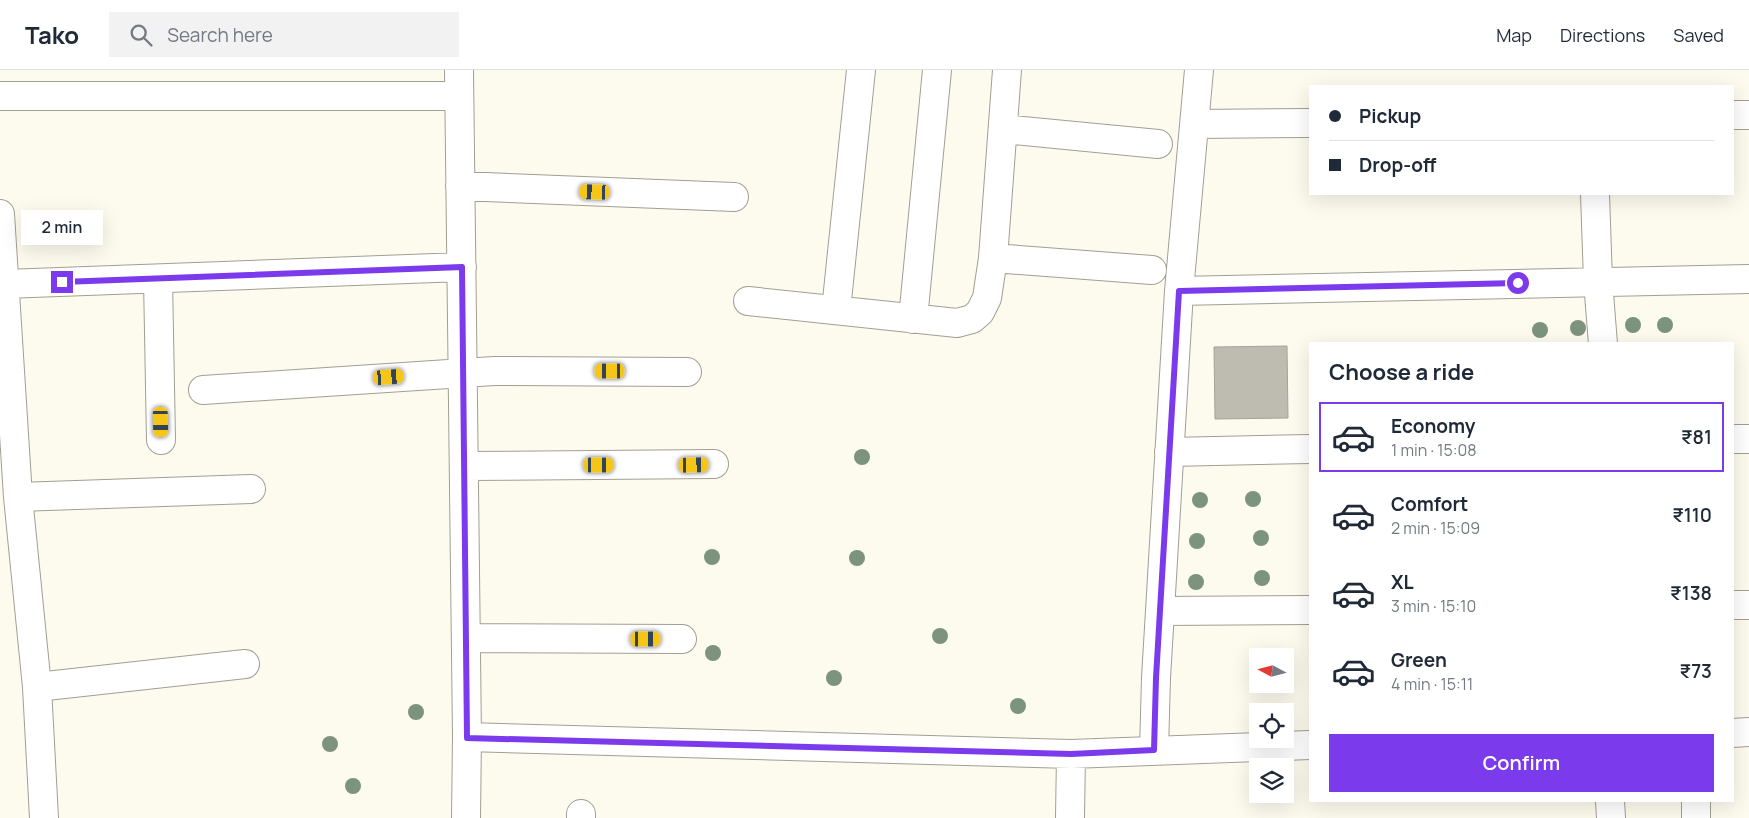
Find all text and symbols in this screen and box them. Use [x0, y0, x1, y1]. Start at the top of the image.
search box [109, 12, 459, 57]
text: Tako [25, 18, 79, 51]
icon: search [127, 21, 155, 49]
text: Search here [167, 22, 273, 48]
text: Map [1496, 23, 1532, 47]
text: Directions [1560, 23, 1645, 47]
text: Saved [1673, 23, 1724, 47]
text: Pickup [1359, 103, 1421, 129]
text: Drop-off [1359, 152, 1436, 178]
car [579, 184, 610, 200]
callout: 2 min [21, 210, 103, 244]
text: 2 min [42, 216, 82, 238]
route end [51, 271, 73, 293]
route start [1507, 272, 1529, 294]
text: Choose a ride [1329, 357, 1474, 387]
car [595, 364, 625, 379]
car [373, 368, 404, 386]
car [153, 407, 168, 437]
text: Economy [1391, 413, 1475, 439]
icon: car [1331, 415, 1376, 460]
text: ₹81 [1681, 424, 1712, 450]
text: 1 min · 15:08 [1391, 439, 1477, 461]
car [678, 457, 709, 473]
car [584, 458, 614, 473]
text: Comfort [1391, 491, 1468, 517]
icon: car [1331, 493, 1376, 538]
text: ₹110 [1672, 502, 1712, 528]
text: 2 min · 15:09 [1391, 517, 1480, 539]
text: XL [1391, 569, 1414, 595]
icon: car [1331, 571, 1376, 616]
text: ₹138 [1670, 580, 1712, 606]
text: 3 min · 15:10 [1391, 595, 1476, 617]
car [631, 632, 661, 647]
text: Green [1391, 647, 1447, 673]
north arrow [1249, 648, 1294, 692]
map controls [1249, 648, 1294, 803]
icon: car [1331, 649, 1376, 694]
text: ₹73 [1680, 658, 1712, 684]
text: 4 min · 15:11 [1391, 673, 1473, 695]
button: locate [1249, 703, 1294, 748]
button: Confirm [1329, 734, 1714, 792]
button: layers [1249, 758, 1294, 803]

